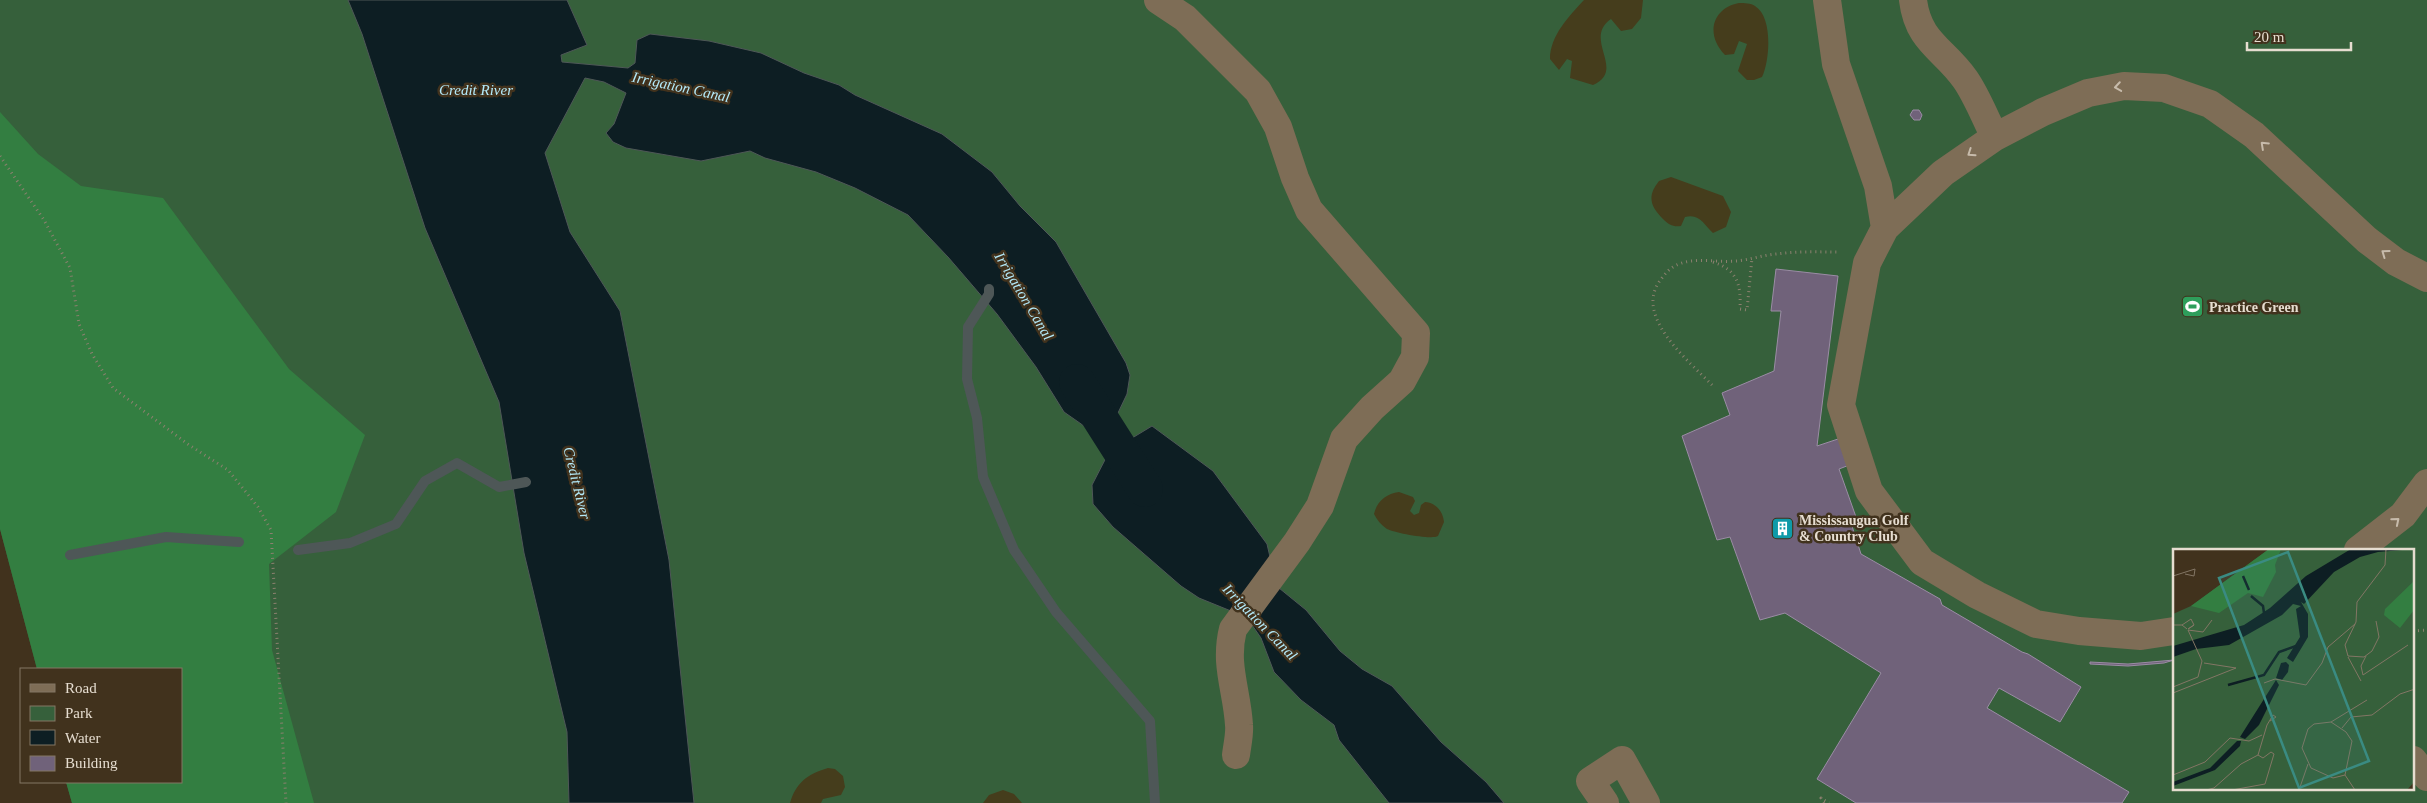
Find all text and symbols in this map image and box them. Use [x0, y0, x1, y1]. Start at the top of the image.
scale bar [2247, 20, 2351, 52]
text: 20 m [2254, 29, 2285, 45]
water label: Irrigation Canal [630, 69, 731, 105]
water label: Credit River [439, 82, 513, 98]
one-way arrow [2114, 82, 2123, 92]
one-way arrow [2261, 142, 2270, 151]
one-way arrow [1968, 147, 1977, 156]
water label: Irrigation Canal [991, 248, 1057, 343]
one-way arrow [2382, 251, 2391, 259]
sports icon: Practice Green [2181, 295, 2205, 319]
place label: Practice Green [2209, 300, 2299, 315]
water label: Credit River [560, 445, 594, 521]
place label: Mississaugua Golf & Country Club [1799, 513, 1909, 544]
building icon: Mississaugua Golf & Country Club [1771, 516, 1795, 540]
one-way arrow [2390, 518, 2399, 526]
inset map [2173, 549, 2414, 790]
water label: Irrigation Canal [1219, 580, 1300, 663]
legend [20, 668, 182, 783]
text: Road [65, 680, 97, 696]
text: Park [65, 705, 93, 721]
text: Water [65, 730, 100, 746]
text: Building [65, 755, 118, 771]

